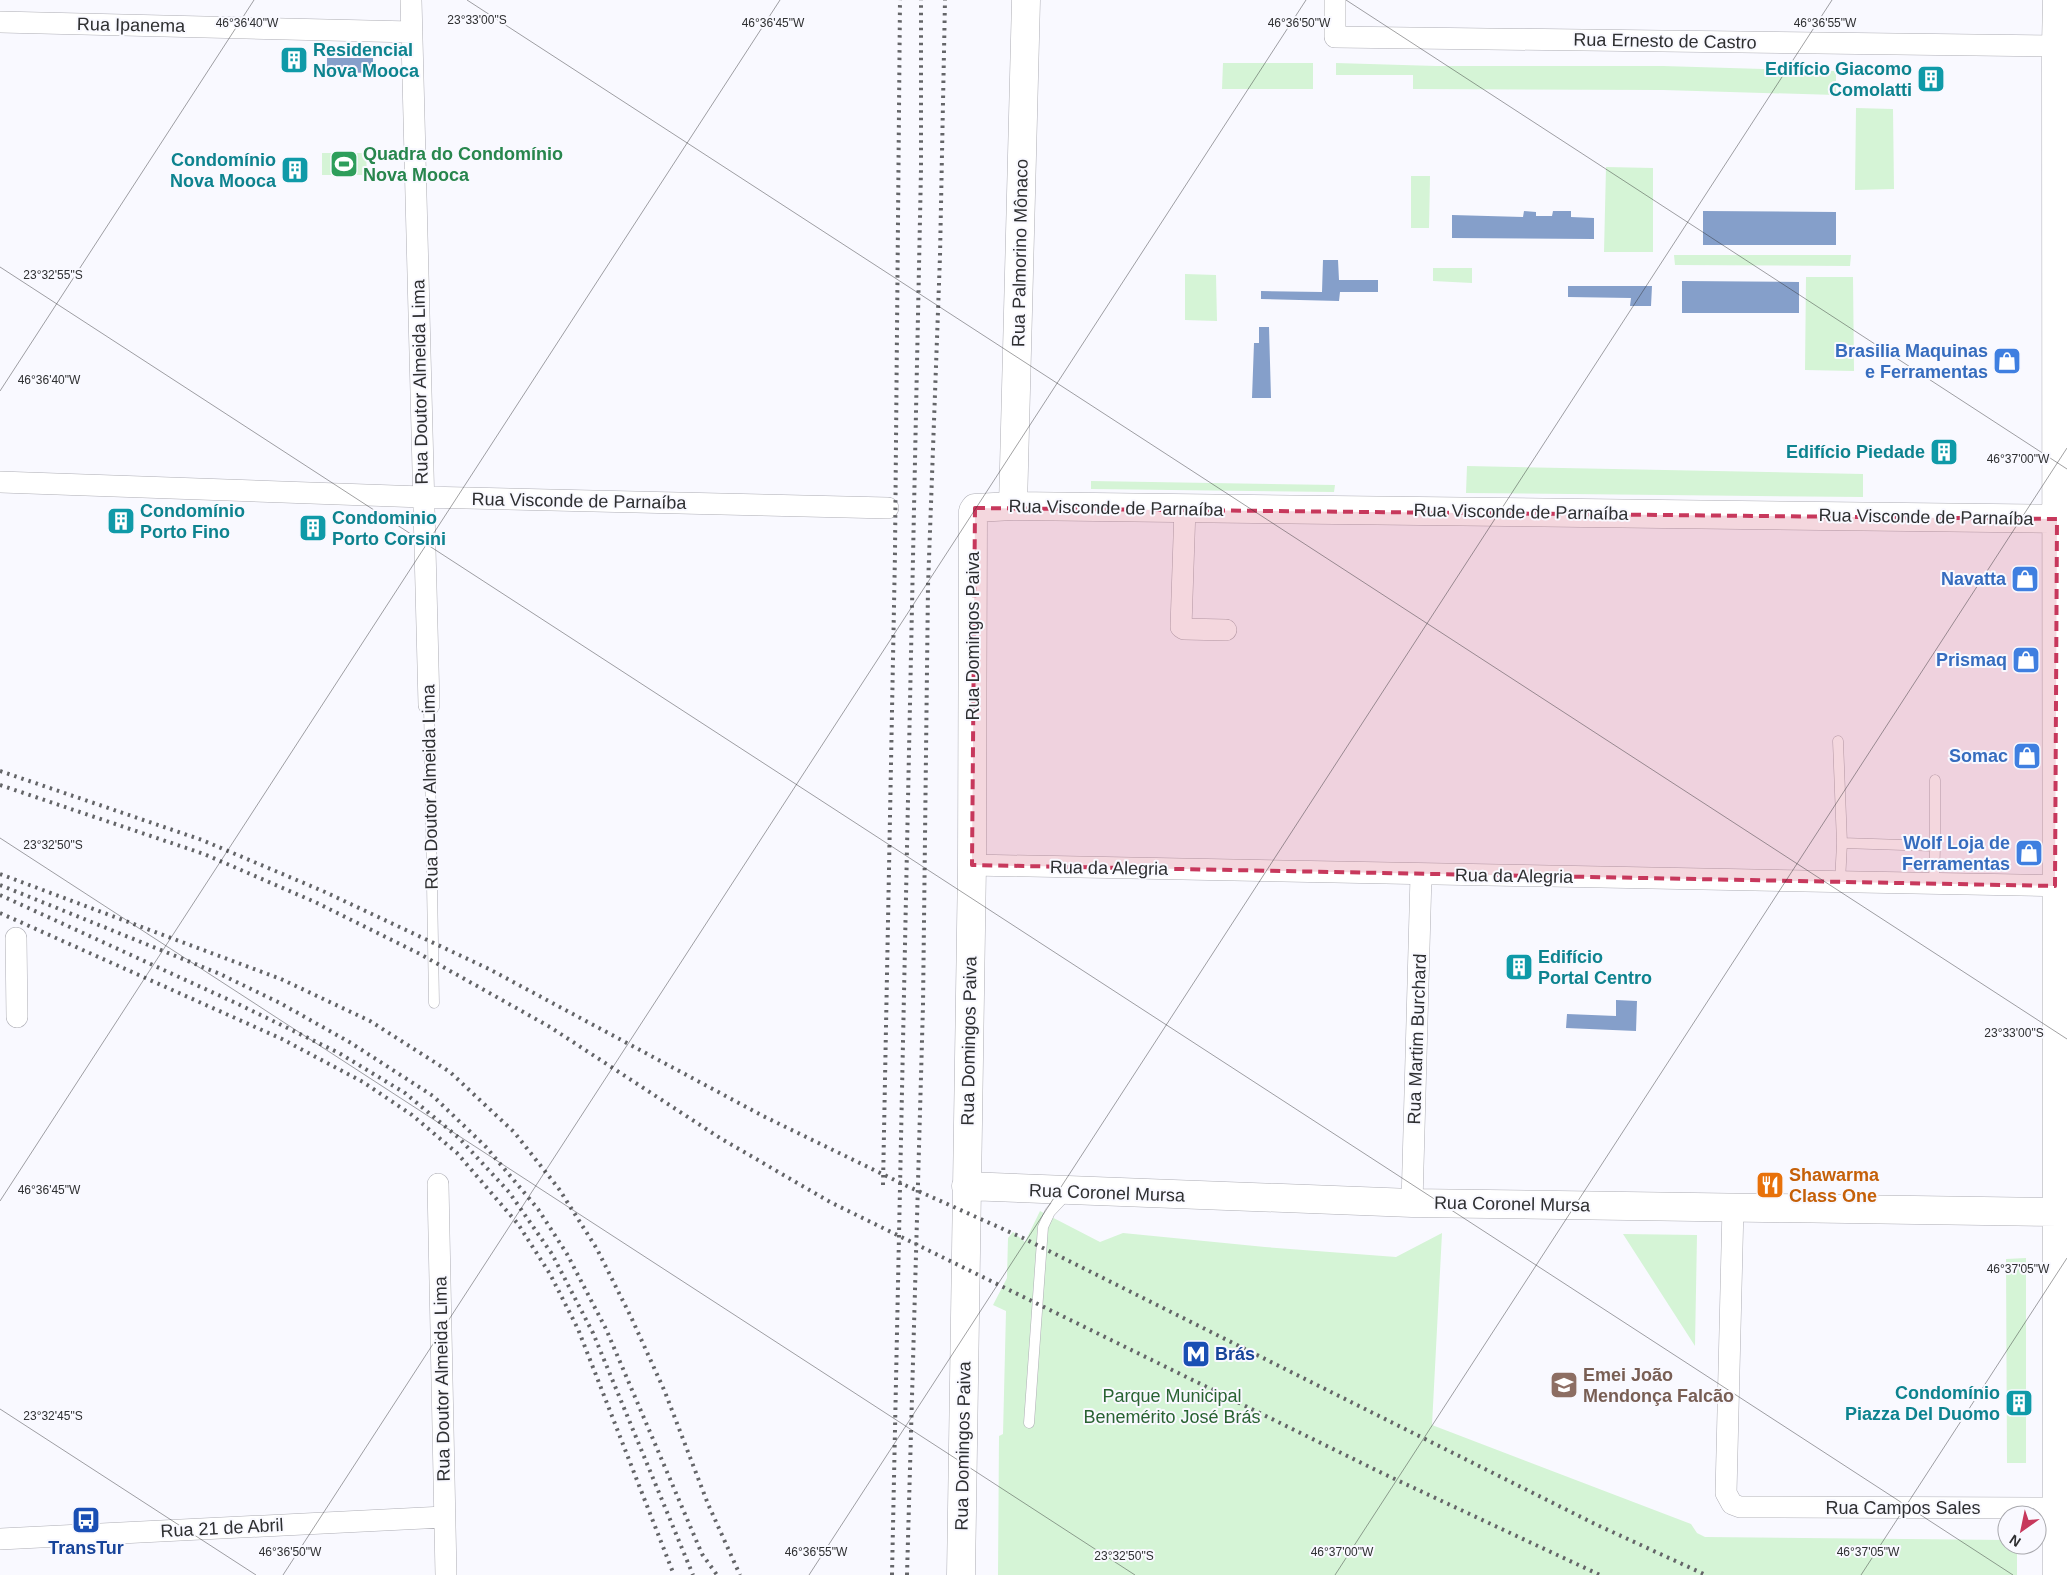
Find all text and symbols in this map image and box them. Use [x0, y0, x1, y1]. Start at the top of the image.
text: 23°33'00"S [447, 13, 507, 27]
street label: Rua Ipanema [77, 14, 186, 36]
text: 46°36'40"W [216, 16, 279, 30]
text: 46°36'45"W [742, 16, 805, 30]
text: 46°36'50"W [1268, 16, 1331, 30]
text: 46°36'55"W [1794, 16, 1857, 30]
street label: Rua Ernesto de Castro [1573, 29, 1757, 53]
place label: Residencial Nova Mooca [313, 40, 420, 81]
building icon: Residencial Nova Mooca [279, 45, 309, 75]
place label: Edifício Giacomo Comolatti [1765, 59, 1912, 100]
building icon: Edifício Giacomo Comolatti [1916, 64, 1946, 94]
place label: Quadra do Condomínio Nova Mooca [363, 144, 563, 185]
sports icon: Quadra do Condomínio Nova Mooca [329, 149, 359, 179]
place label: Condomínio Nova Mooca [170, 150, 277, 191]
building icon: Condomínio Nova Mooca [280, 155, 310, 185]
street label: Rua Palmorino Mônaco [1008, 159, 1032, 347]
text: 23°32'55"S [23, 268, 83, 282]
street label: Rua Doutor Almeida Lima [408, 278, 432, 485]
place label: Brasilia Maquinas e Ferramentas [1835, 341, 1988, 382]
shop icon: Brasilia Maquinas e Ferramentas [1992, 346, 2022, 376]
text: 46°36'40"W [18, 373, 81, 387]
building icon: Edifício Piedade [1929, 437, 1959, 467]
place label: Edifício Piedade [1786, 442, 1925, 462]
text: 46°37'00"W [1987, 452, 2050, 466]
street label: Rua Visconde de Parnaíba [471, 489, 688, 513]
street label: Rua Visconde de Parnaíba [1008, 496, 1225, 520]
street label: Rua Visconde de Parnaíba [1413, 500, 1630, 524]
place label: Condomínio Porto Fino [140, 501, 245, 542]
street label: Rua Visconde de Parnaíba [1818, 505, 2035, 529]
building icon: Condomínio Porto Fino [106, 506, 136, 536]
place label: Condominio Porto Corsini [332, 508, 446, 549]
building icon: Condominio Porto Corsini [298, 513, 328, 543]
street label: Rua Domingos Paiva [963, 550, 983, 721]
shop icon: Navatta [2010, 564, 2040, 594]
place label: Navatta [1941, 569, 2007, 589]
shop icon: Prismaq [2011, 645, 2041, 675]
place label: Prismaq [1936, 650, 2007, 670]
street label: Rua Doutor Almeida Lima [418, 683, 442, 890]
shop icon: Somac [2012, 741, 2042, 771]
place label: Somac [1949, 746, 2008, 766]
place label: Wolf Loja de Ferramentas [1902, 833, 2010, 874]
text: 23°32'50"S [23, 838, 83, 852]
shop icon: Wolf Loja de Ferramentas [2014, 838, 2044, 868]
street label: Rua da Alegria [1050, 857, 1169, 879]
street label: Rua da Alegria [1455, 865, 1574, 887]
place label: Edifício Portal Centro [1538, 947, 1652, 988]
building icon: Edifício Portal Centro [1504, 952, 1534, 982]
street label: Rua Martim Burchard [1404, 953, 1430, 1125]
street label: Rua Domingos Paiva [958, 955, 980, 1126]
text: 23°33'00"S [1984, 1026, 2044, 1040]
place label: Shawarma Class One [1789, 1165, 1880, 1206]
restaurant icon: Shawarma Class One [1755, 1170, 1785, 1200]
street label: Rua Coronel Mursa [1029, 1180, 1186, 1206]
text: 46°36'45"W [18, 1183, 81, 1197]
street label: Rua Coronel Mursa [1434, 1193, 1591, 1215]
text: 46°37'05"W [1987, 1262, 2050, 1276]
street label: Rua Doutor Almeida Lima [430, 1275, 454, 1482]
metro station icon: Brás [1181, 1339, 1211, 1369]
place label: Brás [1215, 1344, 1255, 1364]
street label: Rua Domingos Paiva [952, 1360, 974, 1531]
place label: Emei João Mendonça Falcão [1583, 1365, 1734, 1406]
school or university icon: Emei João Mendonça Falcão [1549, 1370, 1579, 1400]
place label: Condomínio Piazza Del Duomo [1845, 1383, 2000, 1424]
park label: Parque Municipal Benemérito José Brás [1083, 1386, 1261, 1427]
building icon: Condomínio Piazza Del Duomo [2004, 1388, 2034, 1418]
text: 23°32'45"S [23, 1409, 83, 1423]
street label: Rua Campos Sales [1825, 1498, 1981, 1518]
bus stop icon: TransTur [71, 1505, 101, 1535]
north arrow [1997, 1505, 2047, 1555]
street label: Rua 21 de Abril [160, 1515, 284, 1541]
text: N [2006, 1531, 2024, 1550]
place label: TransTur [48, 1538, 124, 1558]
text: 46°36'50"W [259, 1545, 322, 1559]
text: 46°36'55"W [785, 1545, 848, 1559]
text: 46°37'00"W [1311, 1545, 1374, 1559]
text: 46°37'05"W [1837, 1545, 1900, 1559]
text: 23°32'50"S [1094, 1549, 1154, 1563]

